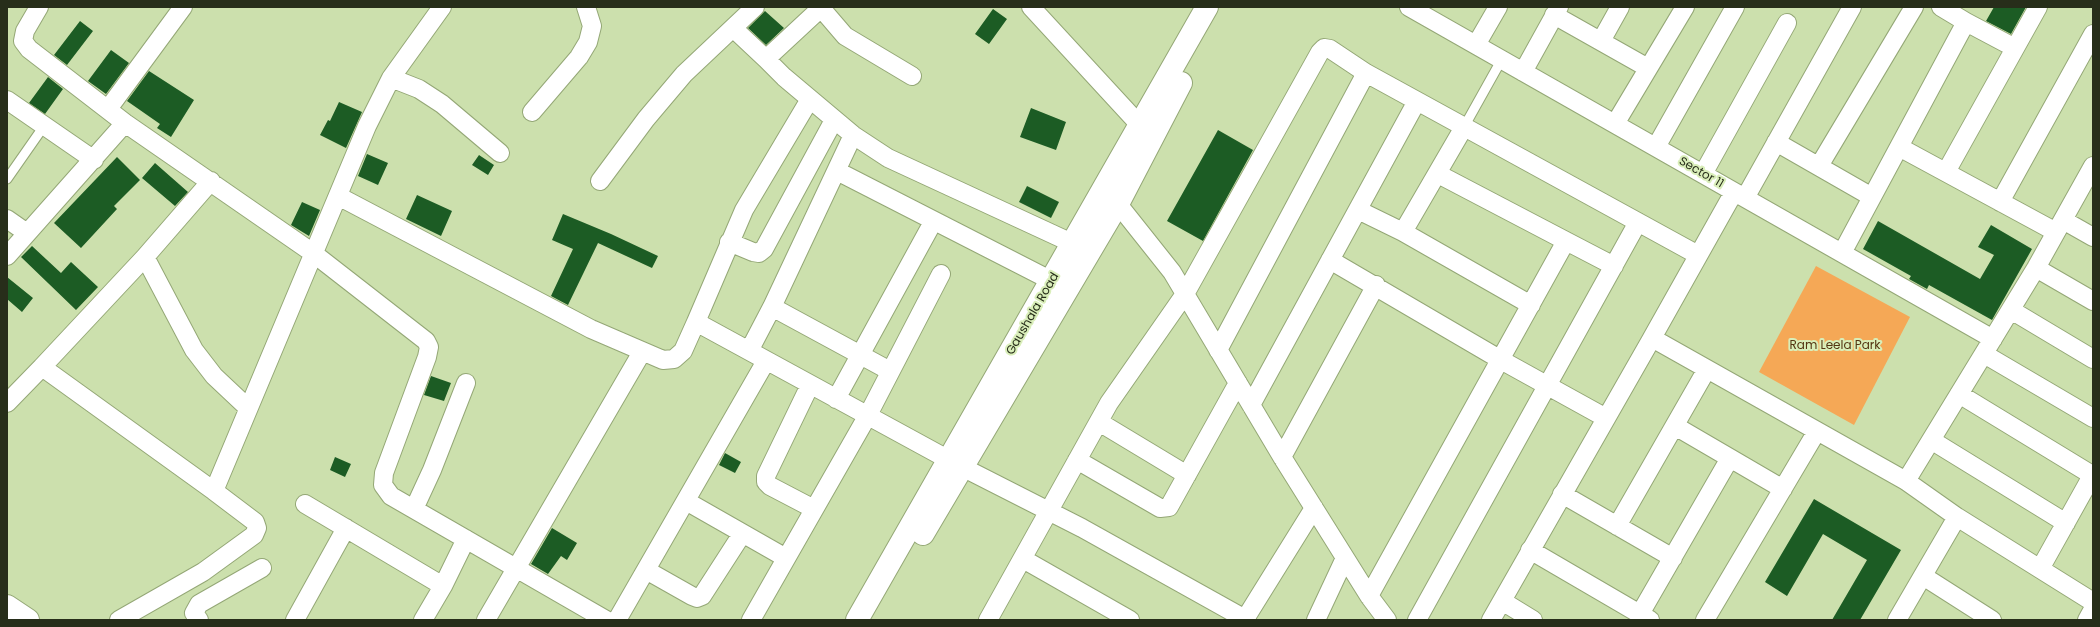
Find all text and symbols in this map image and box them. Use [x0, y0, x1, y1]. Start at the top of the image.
street label: Sector 11 [1676, 154, 1726, 192]
street label: Gaushala Road [1004, 270, 1062, 358]
park label: Ram Leela Park [1789, 339, 1881, 353]

